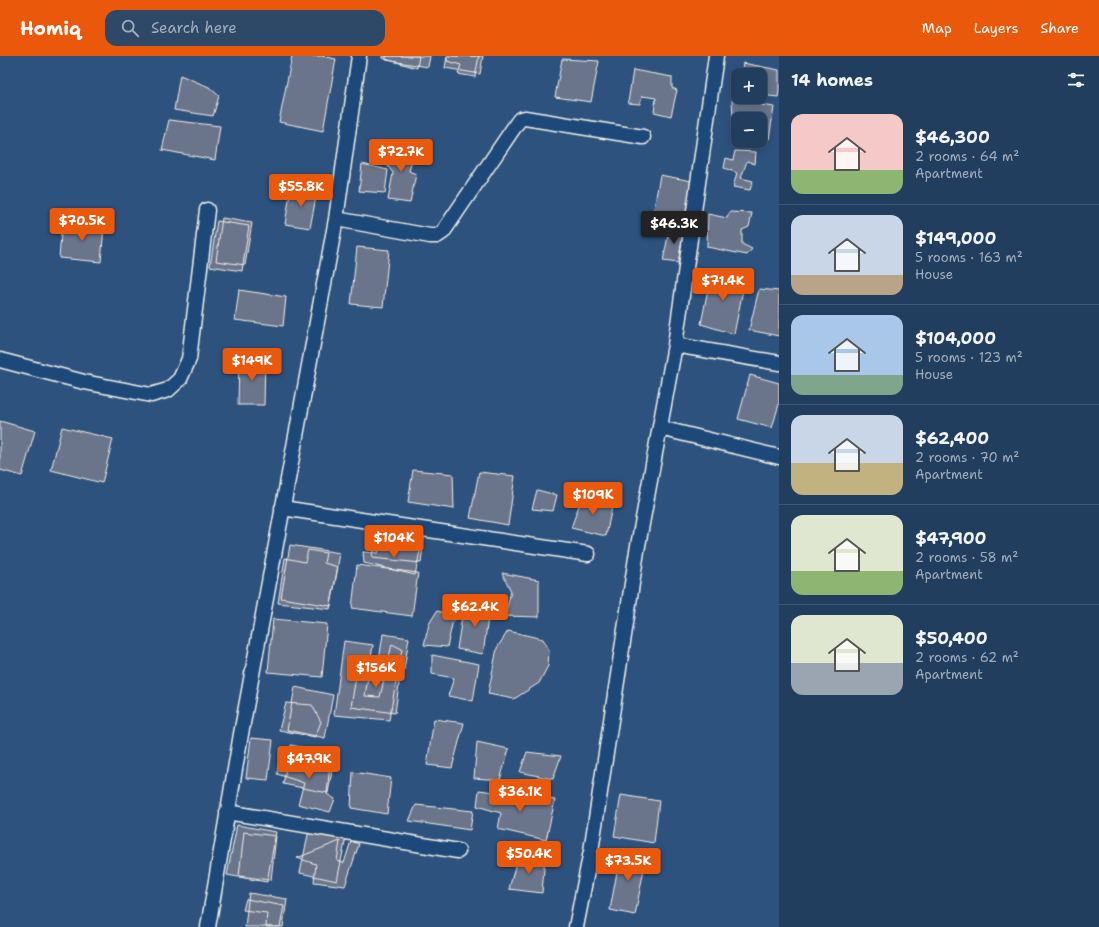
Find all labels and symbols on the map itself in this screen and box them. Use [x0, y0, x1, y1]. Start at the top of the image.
pin: $72.7K [368, 139, 434, 173]
pin: $55.8K [268, 174, 334, 208]
pin: $70.5K [49, 208, 115, 242]
pin: $46.3K [641, 211, 707, 245]
pin: $71.4K [690, 268, 756, 302]
pin: $149K [224, 348, 280, 382]
pin: $109K [565, 482, 621, 516]
pin: $104K [366, 525, 422, 559]
pin: $62.4K [442, 594, 508, 628]
pin: $156K [348, 655, 404, 689]
pin: $47.9K [276, 746, 342, 780]
pin: $36.1K [487, 779, 553, 813]
pin: $50.4K [496, 841, 562, 875]
pin: $73.5K [595, 848, 661, 882]

